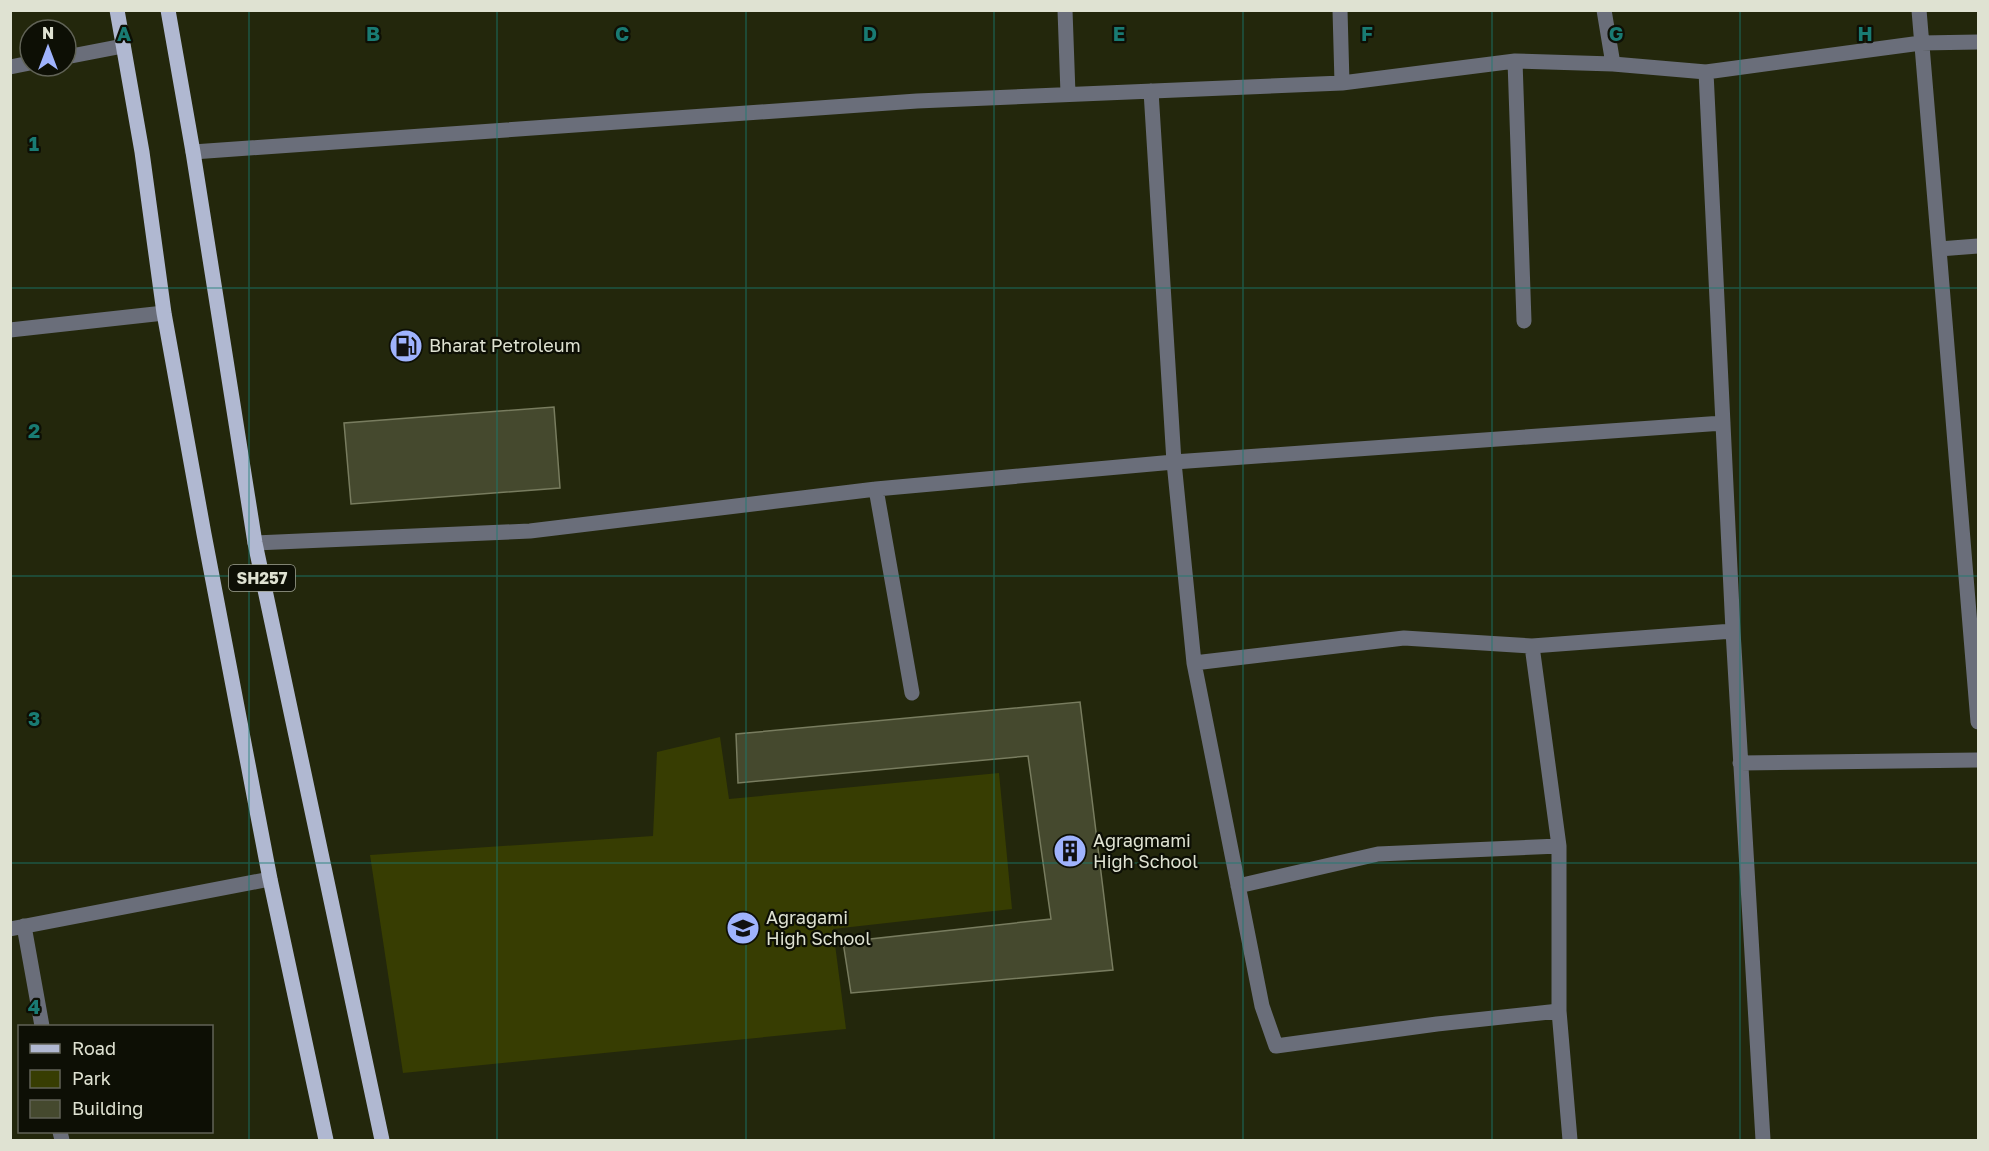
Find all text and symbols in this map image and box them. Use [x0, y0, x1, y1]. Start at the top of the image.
north arrow [18, 18, 78, 78]
text: A [117, 21, 131, 45]
text: B [366, 21, 380, 45]
text: C [615, 21, 629, 45]
text: D [863, 21, 877, 45]
text: E [1113, 21, 1125, 45]
text: F [1361, 21, 1373, 45]
text: G [1609, 21, 1623, 45]
text: H [1857, 21, 1873, 45]
text: N [42, 23, 54, 43]
text: 1 [29, 131, 39, 155]
fuel station icon: Bharat Petroleum [388, 328, 424, 364]
place label: Bharat Petroleum [429, 334, 581, 356]
text: 2 [28, 418, 40, 442]
road number: SH257 [229, 565, 295, 591]
text: 3 [28, 706, 40, 730]
place label: Agragmami High School [1093, 829, 1198, 872]
building icon: Agragmami High School [1052, 833, 1088, 869]
place label: Agragami High School [766, 906, 871, 949]
school or university icon: Agragami High School [725, 910, 761, 946]
text: 4 [28, 994, 40, 1018]
legend [18, 1025, 213, 1133]
text: Road [72, 1037, 116, 1059]
text: Park [72, 1067, 111, 1089]
text: Building [72, 1097, 143, 1119]

